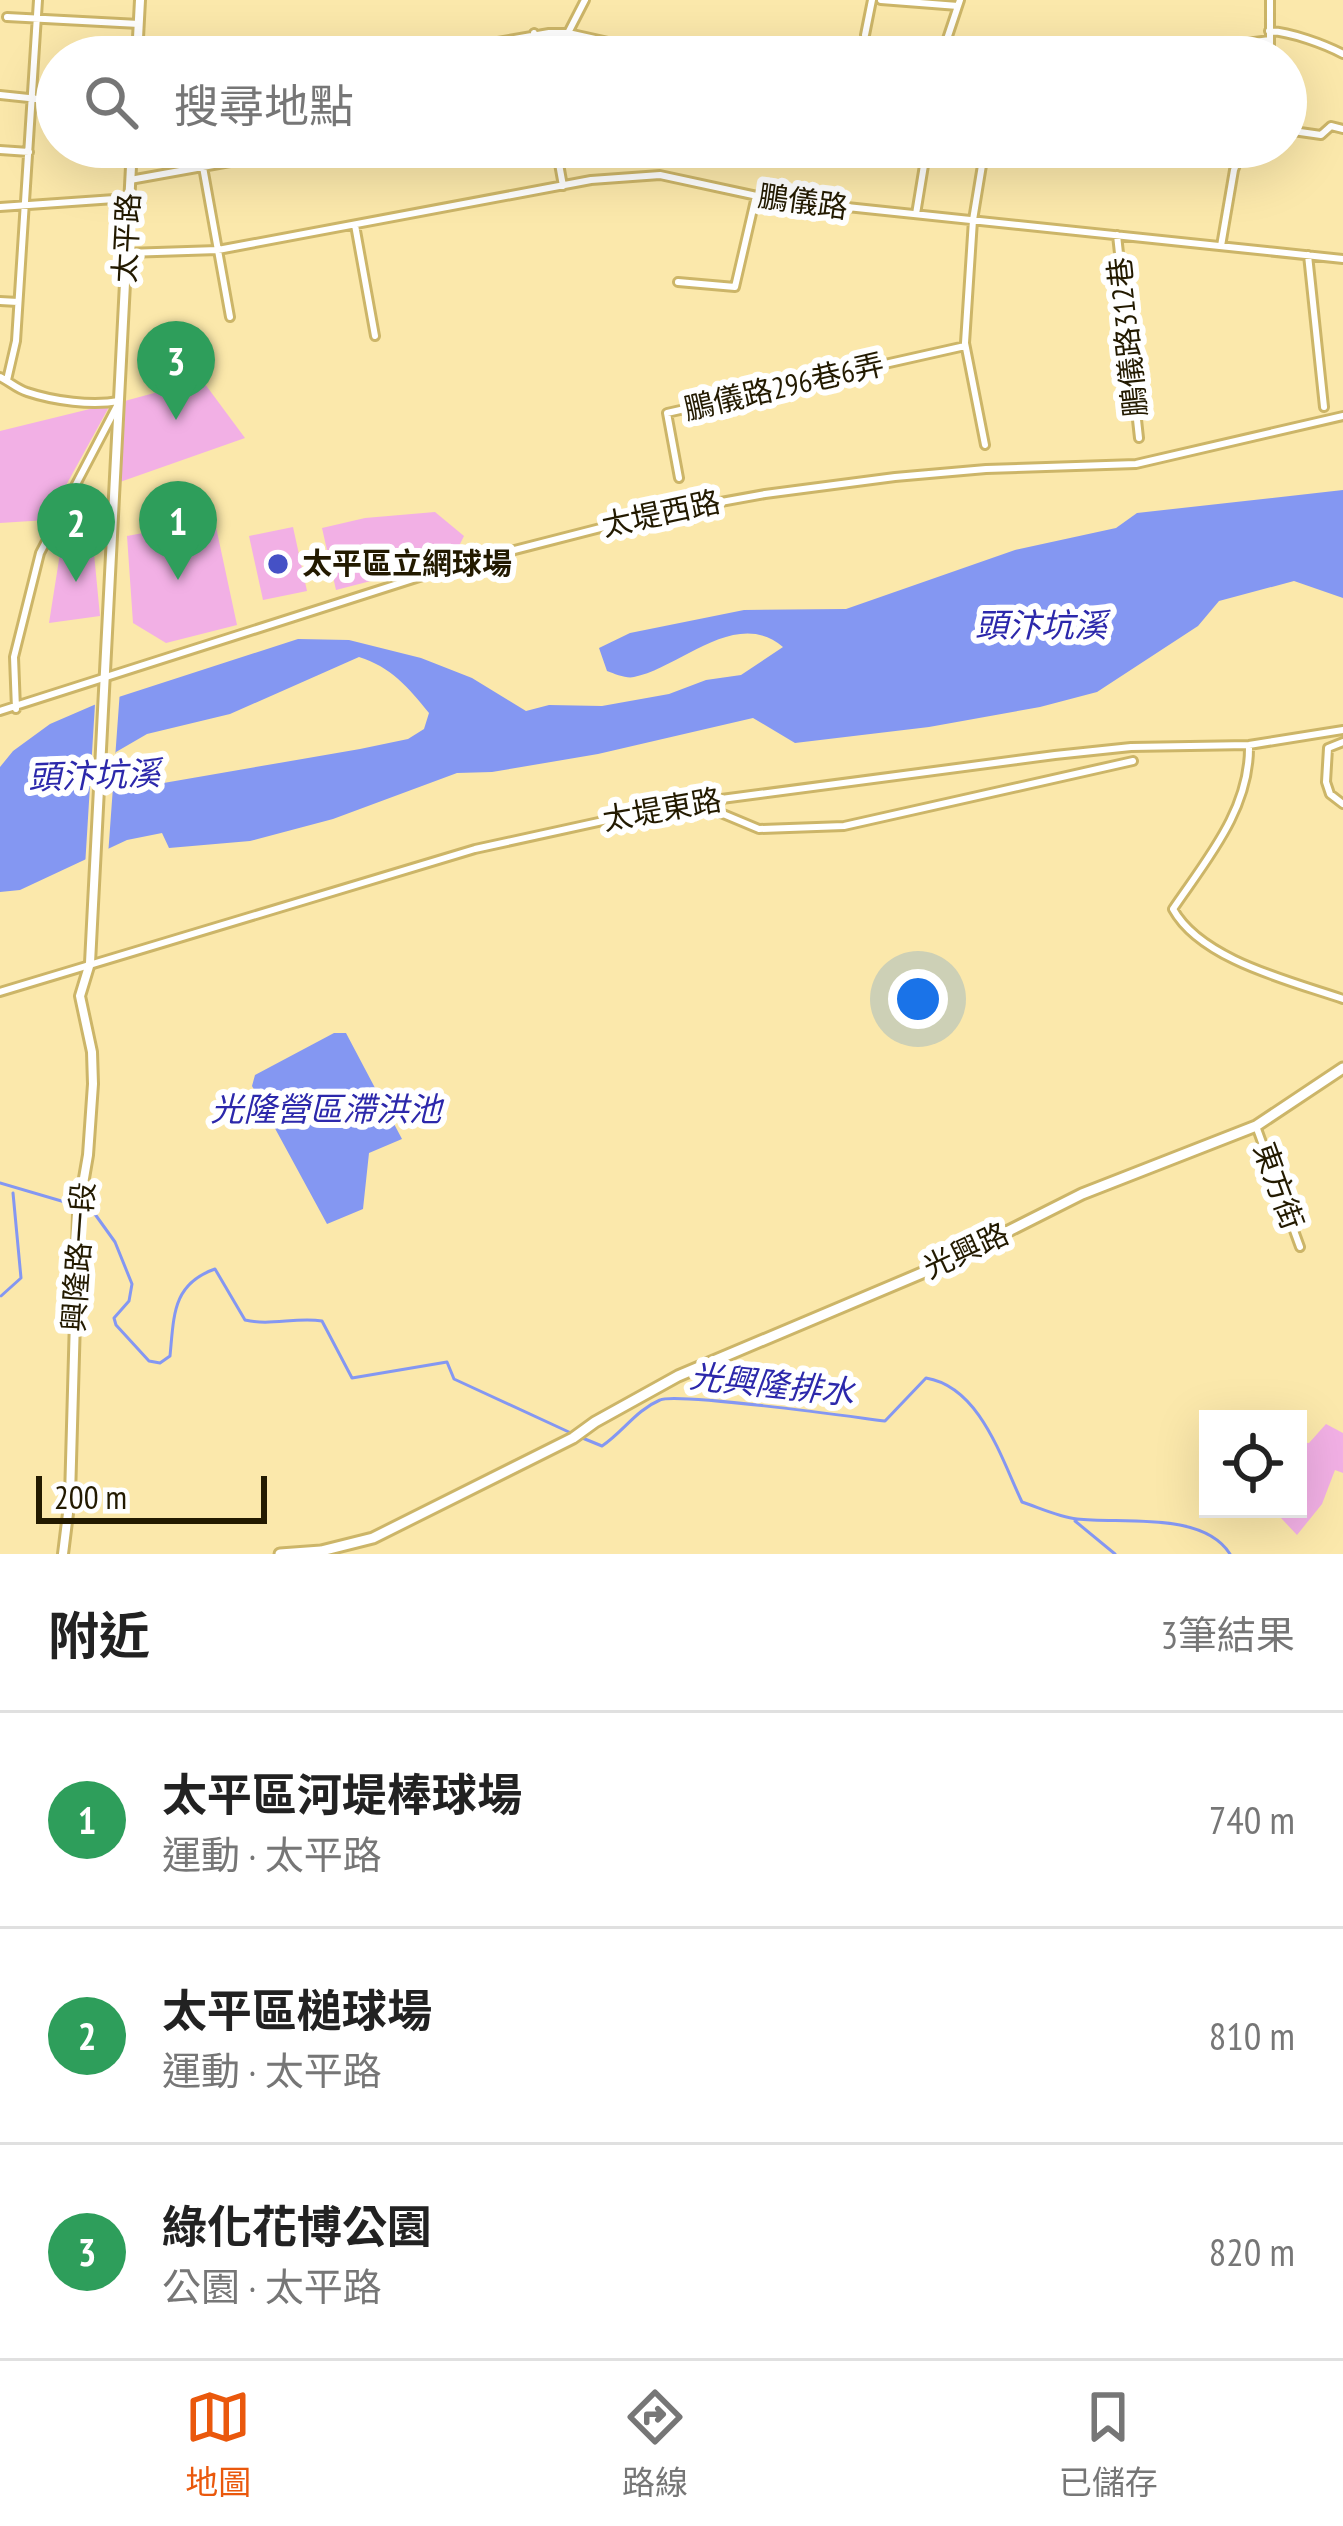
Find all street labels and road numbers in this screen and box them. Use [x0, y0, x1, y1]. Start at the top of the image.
street label: 鵬儀路 [756, 175, 850, 226]
street label: 太平路 [104, 192, 147, 284]
street label: 鵬儀路312巷 [1099, 255, 1154, 419]
street label: 鵬儀路296巷6弄 [680, 344, 887, 427]
street label: 太堤西路 [598, 481, 723, 544]
street label: 太堤東路 [599, 779, 724, 838]
street label: 東方街 [1246, 1137, 1313, 1234]
street label: 興隆路一段 [53, 1181, 102, 1333]
street label: 光興路 [916, 1213, 1014, 1286]

